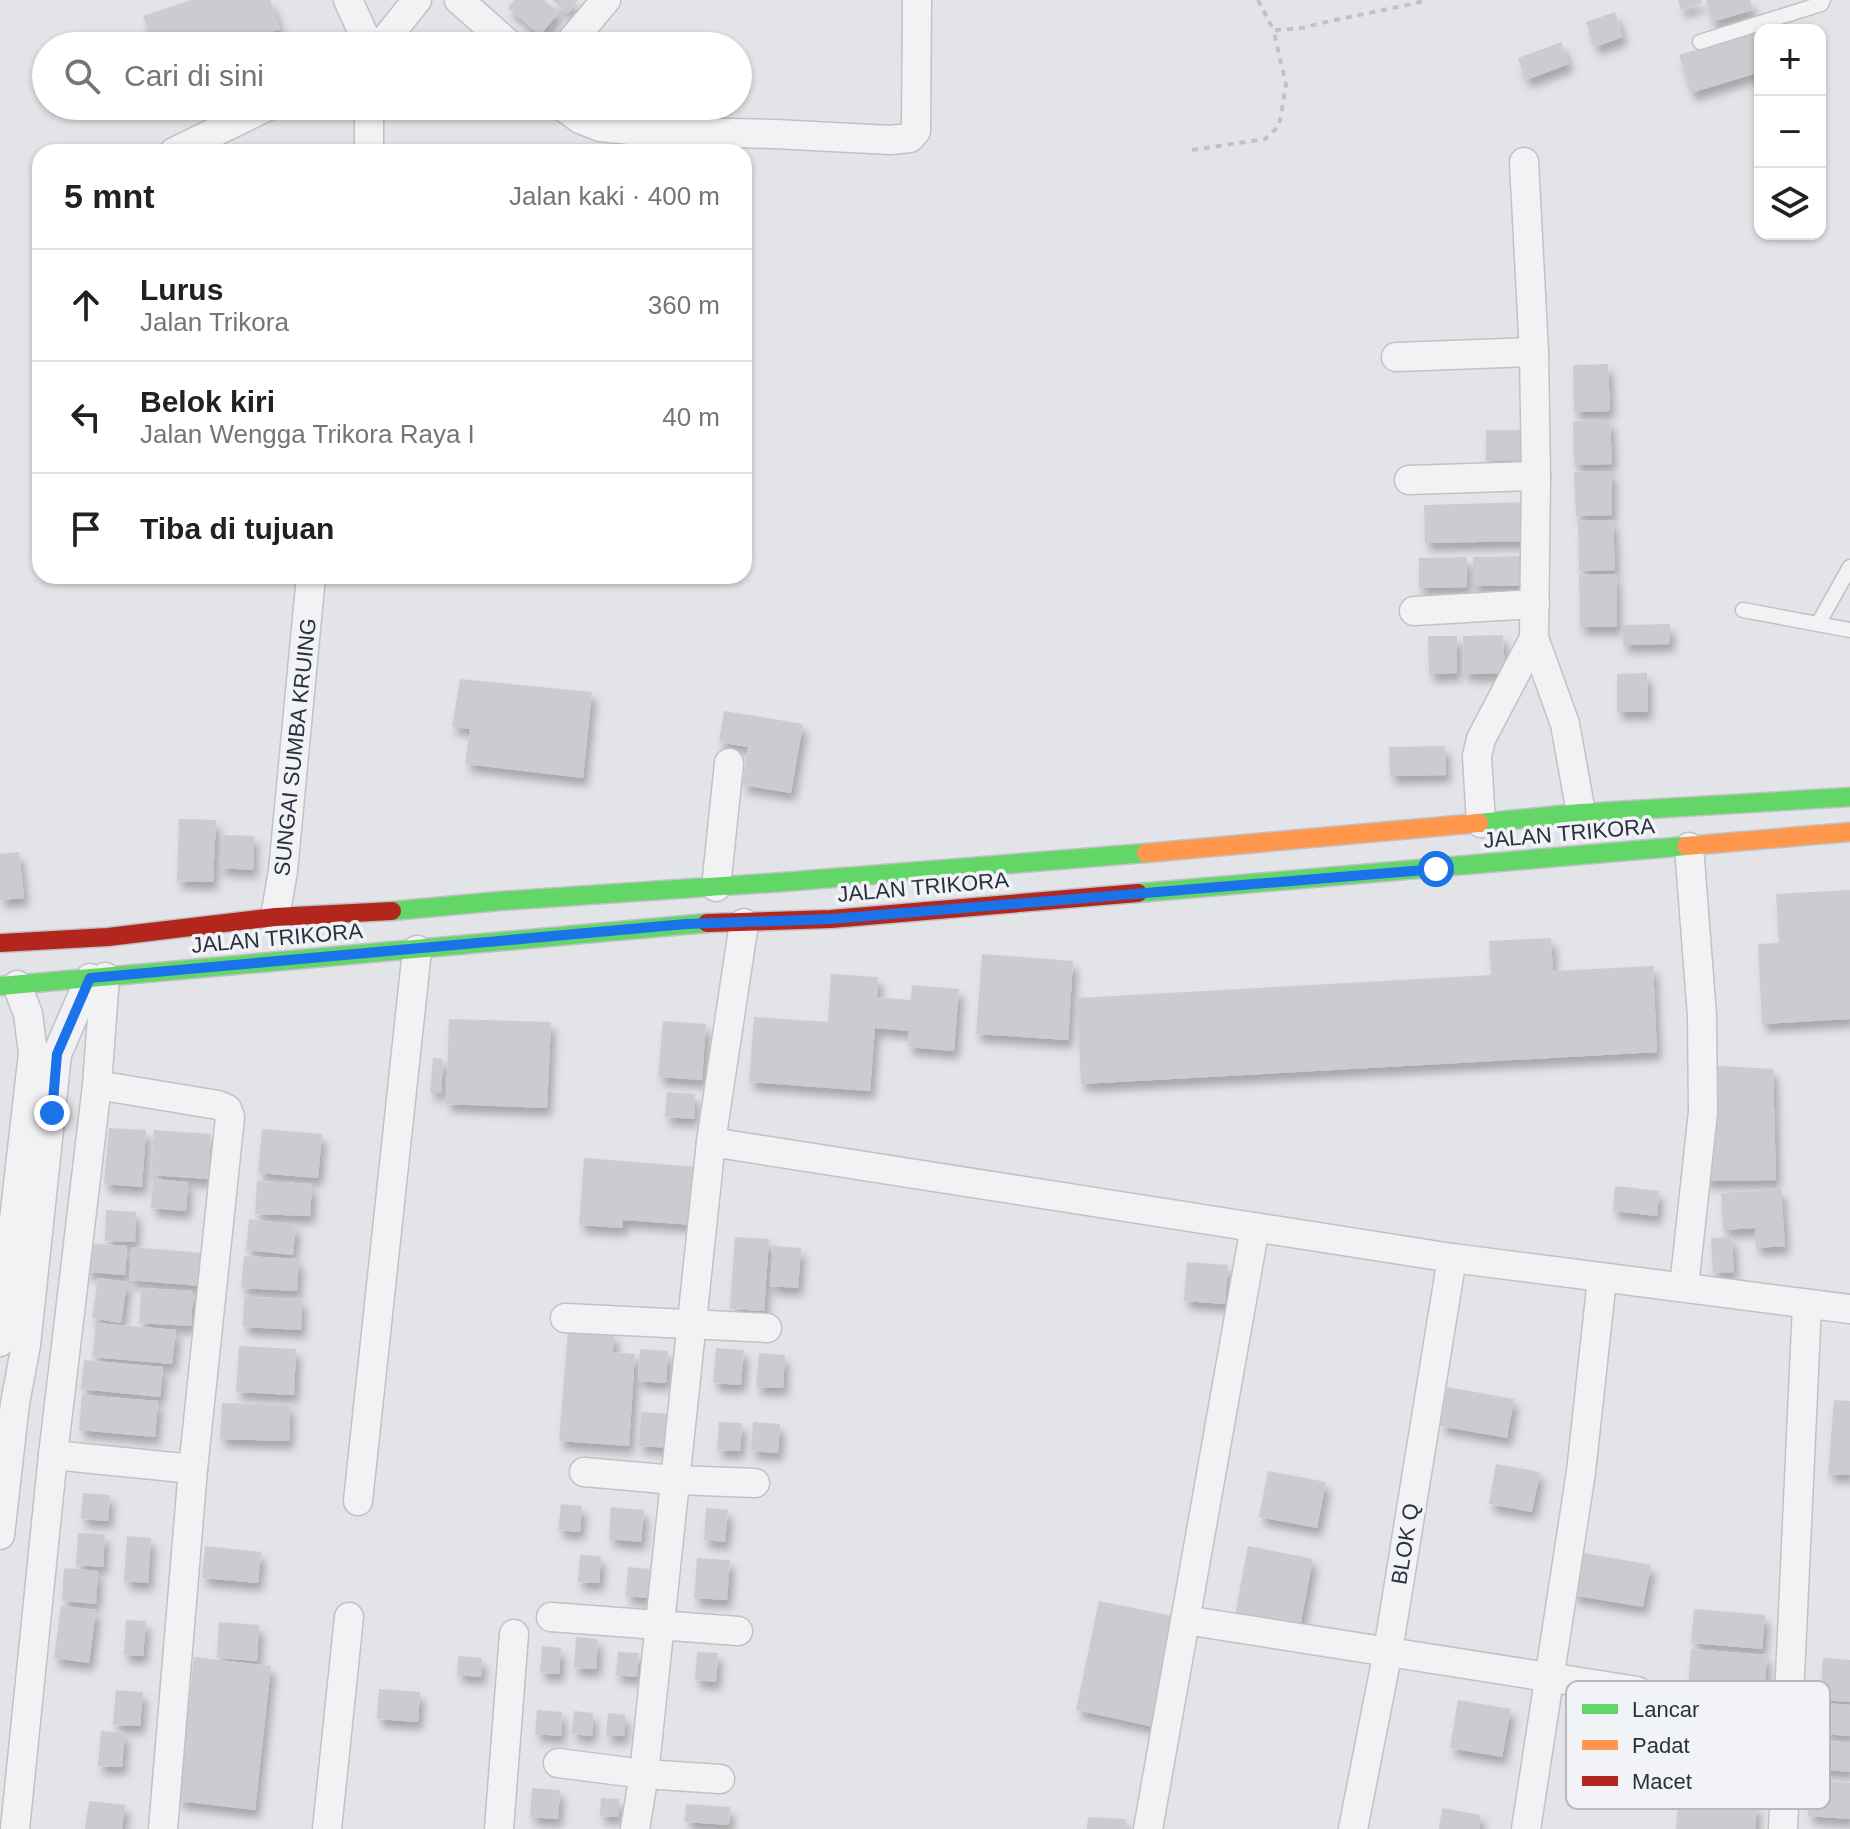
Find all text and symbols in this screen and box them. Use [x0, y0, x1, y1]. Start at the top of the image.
map controls [1754, 24, 1826, 240]
button: + [1754, 24, 1826, 96]
search box [32, 32, 752, 120]
icon: search [60, 54, 104, 98]
text: Cari di sini [124, 59, 264, 92]
button: − [1754, 96, 1826, 168]
button: layers [1754, 168, 1826, 240]
text: 5 mnt [64, 177, 155, 215]
text: Jalan kaki · 400 m [509, 181, 720, 211]
text: Lurus [140, 273, 223, 306]
icon: ahead [64, 283, 108, 327]
text: 360 m [648, 290, 720, 320]
text: Jalan Trikora [140, 307, 289, 337]
text: Belok kiri [140, 385, 275, 418]
icon: left [64, 395, 108, 439]
text: 40 m [662, 402, 720, 432]
text: Jalan Wengga Trikora Raya I [140, 419, 475, 449]
icon: arrive [64, 507, 108, 551]
text: Tiba di tujuan [140, 512, 334, 545]
street label: SUNGAI SUMBA KRUING [269, 617, 321, 877]
street label: JALAN TRIKORA [1482, 813, 1656, 853]
route start [1418, 851, 1454, 887]
street label: JALAN TRIKORA [836, 867, 1010, 907]
street label: JALAN TRIKORA [190, 918, 364, 958]
route end [34, 1095, 70, 1131]
street label: BLOK Q [1386, 1502, 1424, 1586]
legend [1566, 1681, 1830, 1809]
text: Lancar [1632, 1697, 1699, 1722]
text: Padat [1632, 1733, 1690, 1758]
text: Macet [1632, 1769, 1692, 1794]

